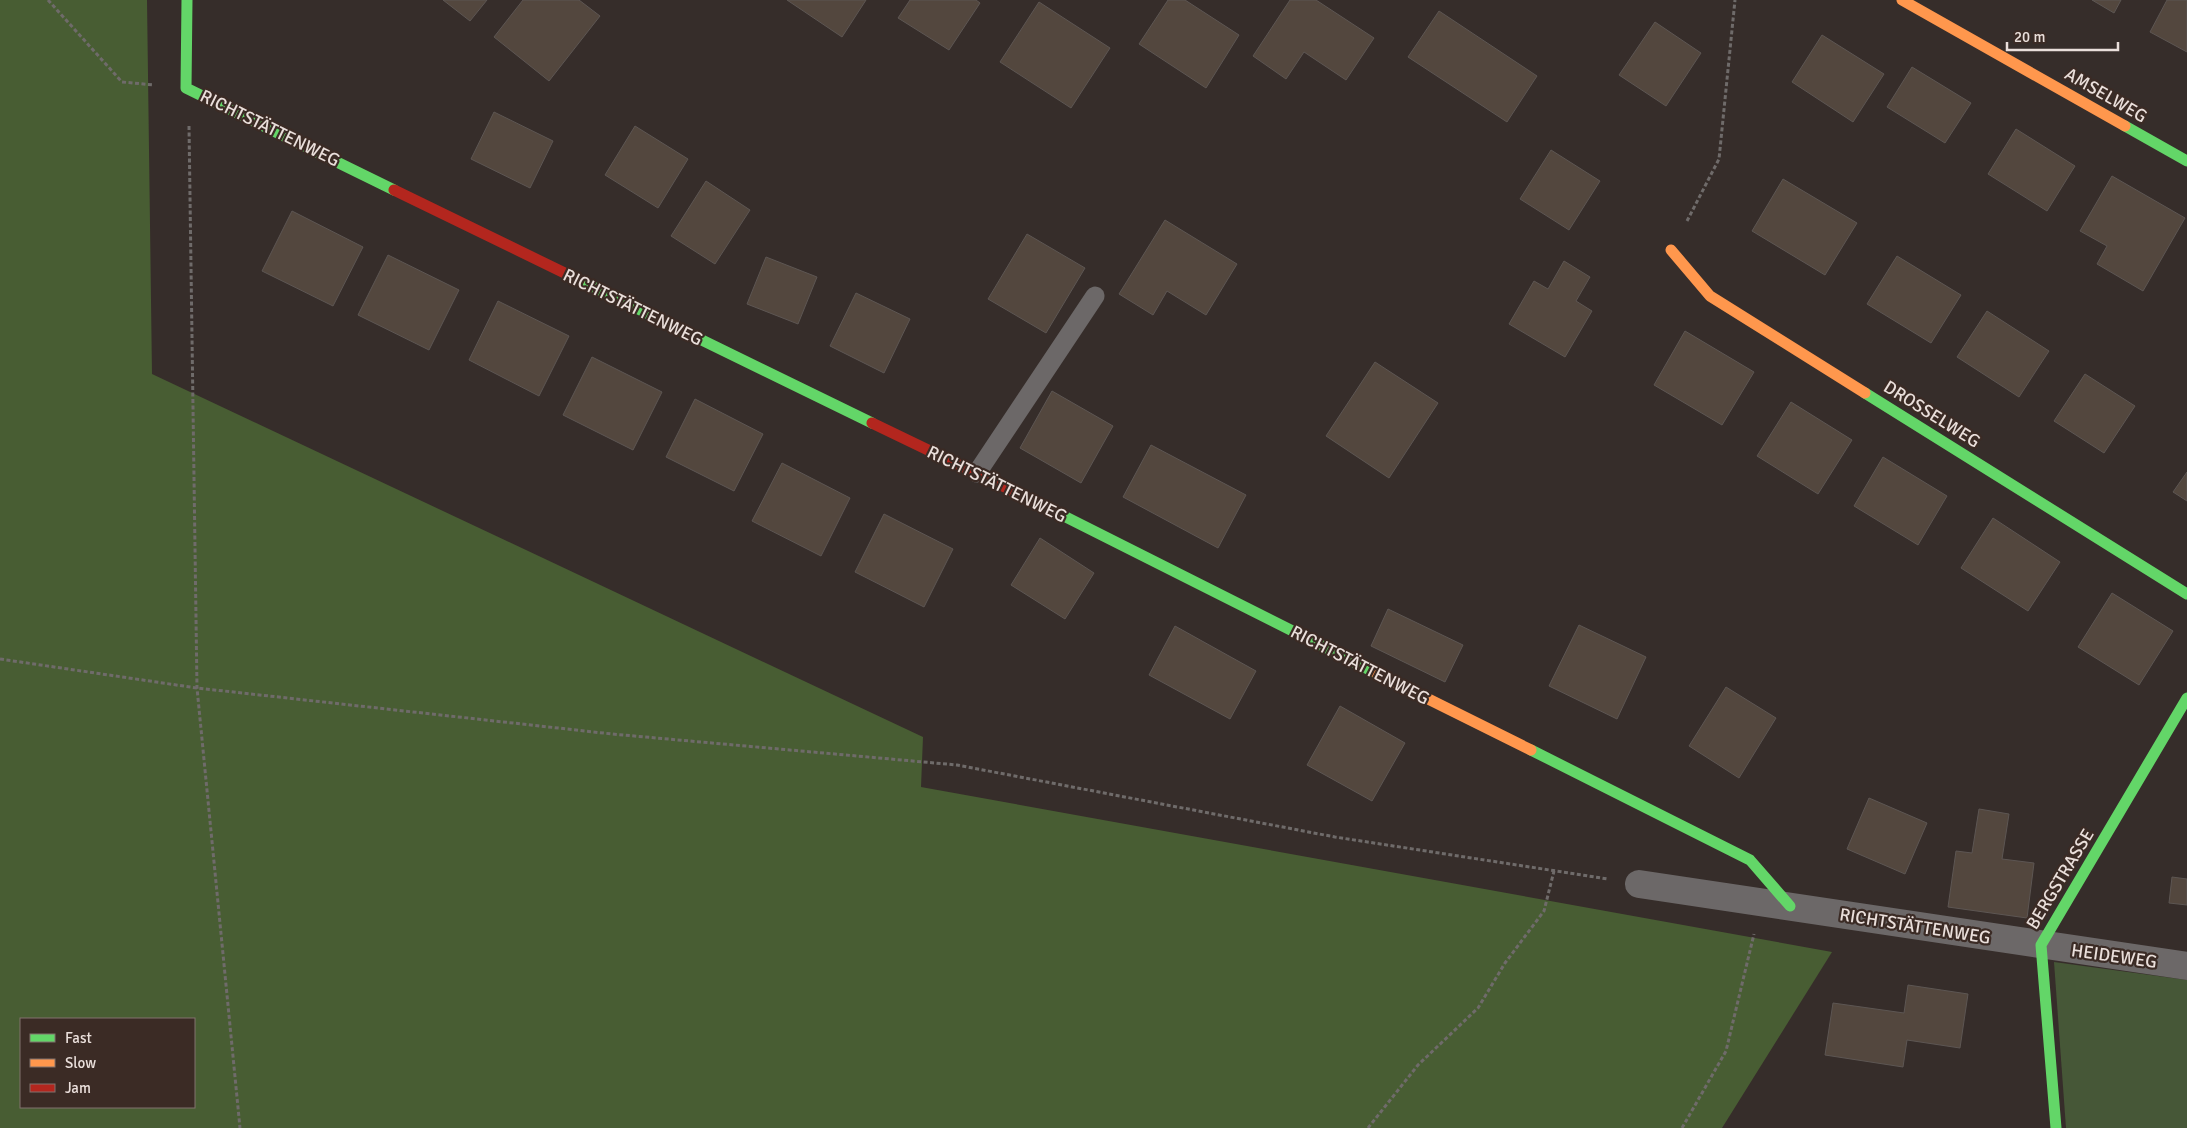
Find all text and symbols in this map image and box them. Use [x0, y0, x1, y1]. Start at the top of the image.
scale bar [2007, 20, 2118, 52]
text: 20 m [2014, 28, 2045, 46]
street label: AMSELWEG [2061, 63, 2151, 127]
street label: RICHTSTÄTTENWEG [197, 85, 343, 171]
street label: RICHTSTÄTTENWEG [560, 264, 706, 350]
street label: DROSSELWEG [1880, 376, 1984, 452]
street label: RICHTSTÄTTENWEG [924, 441, 1070, 527]
street label: RICHTSTÄTTENWEG [1287, 621, 1433, 709]
street label: BERGSTRASSE [2021, 825, 2099, 933]
street label: RICHTSTÄTTENWEG [1838, 903, 1992, 949]
street label: HEIDEWEG [2070, 939, 2158, 973]
legend [20, 1018, 195, 1108]
text: Fast [65, 1029, 92, 1047]
text: Slow [65, 1054, 96, 1072]
text: Jam [65, 1079, 91, 1097]

